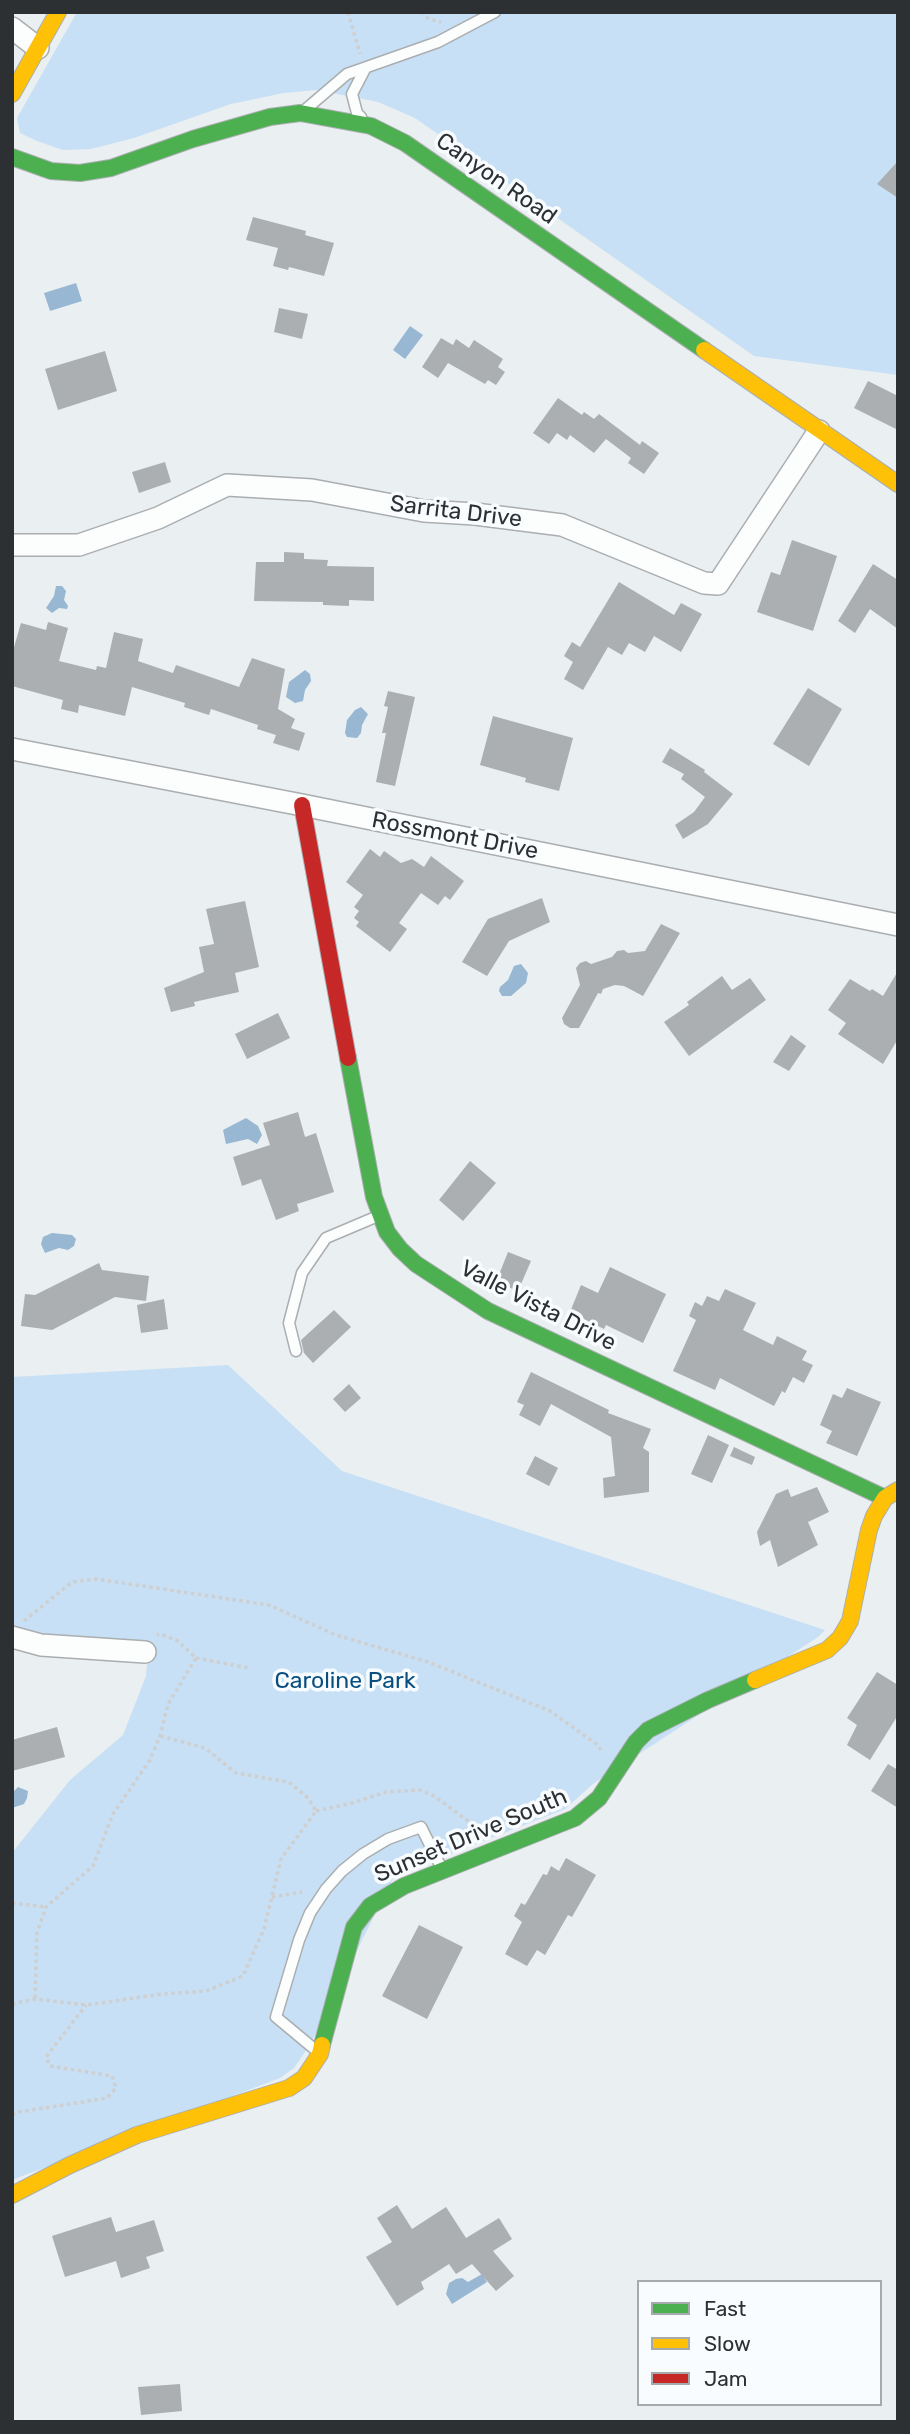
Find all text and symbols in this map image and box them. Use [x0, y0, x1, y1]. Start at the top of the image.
street label: Canyon Road [430, 127, 562, 231]
street label: Sarrita Drive [388, 490, 524, 534]
street label: Rossmont Drive [369, 806, 541, 866]
street label: Valle Vista Drive [456, 1255, 620, 1357]
park label: Caroline Park [274, 1667, 416, 1695]
street label: Sunset Drive South [371, 1783, 571, 1889]
legend [637, 2280, 882, 2406]
text: Fast [704, 2296, 746, 2321]
text: Slow [704, 2331, 751, 2356]
text: Jam [704, 2366, 748, 2391]

